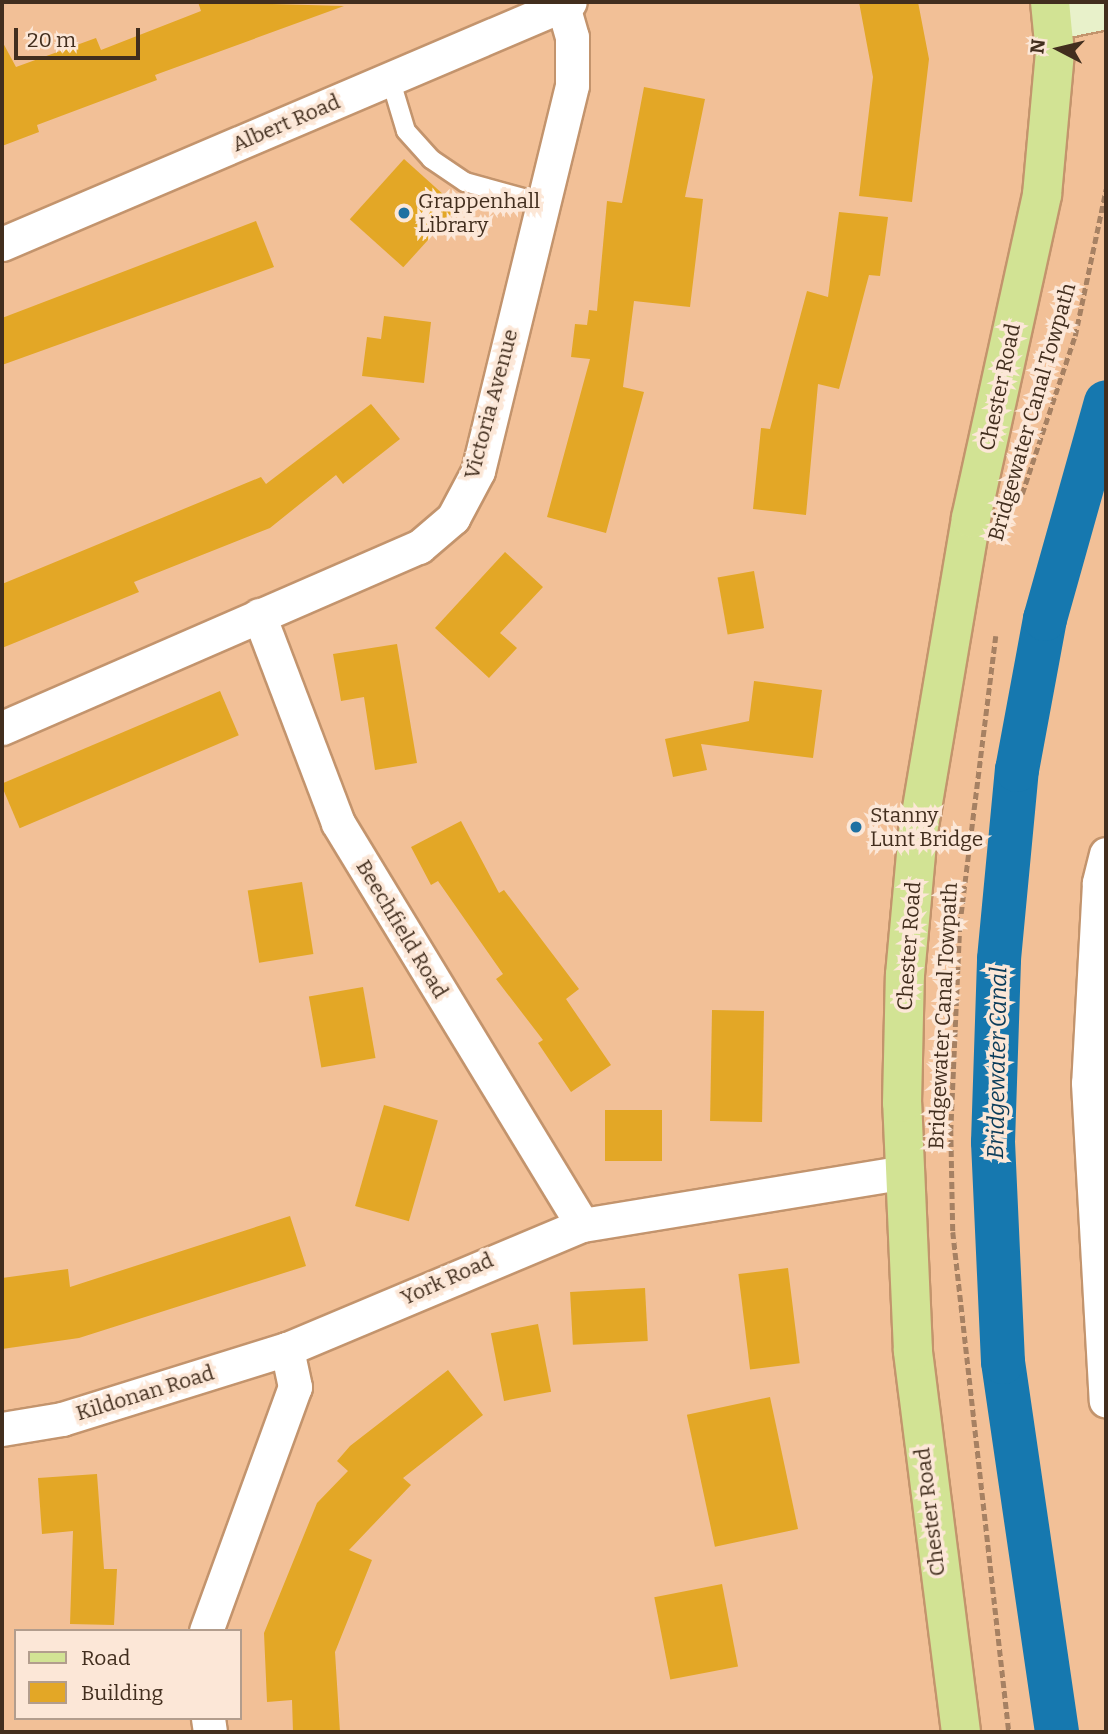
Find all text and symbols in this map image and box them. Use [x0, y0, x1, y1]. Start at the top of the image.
scale bar [18, 14, 144, 58]
north arrow [1024, 14, 1094, 84]
text: 20 m [27, 27, 76, 53]
text: N [1025, 38, 1050, 55]
street label: Albert Road [228, 89, 344, 157]
place label: Grappenhall Library [418, 188, 540, 238]
marker: Grappenhall Library [396, 205, 412, 221]
street label: Bridgewater Canal Towpath [983, 280, 1081, 544]
street label: Chester Road [974, 321, 1026, 453]
street label: Victoria Avenue [459, 326, 523, 482]
place label: Stanny Lunt Bridge [870, 802, 983, 852]
marker: Stanny Lunt Bridge [848, 819, 864, 835]
street label: Beechfield Road [351, 855, 453, 1003]
street label: Chester Road [892, 881, 926, 1011]
street label: Bridgewater Canal Towpath [923, 882, 963, 1150]
water label: Bridgewater Canal [982, 967, 1012, 1159]
street label: York Road [397, 1247, 497, 1311]
street label: Kildonan Road [73, 1360, 217, 1426]
street label: Chester Road [910, 1446, 950, 1578]
legend [14, 1629, 242, 1720]
text: Road [81, 1645, 130, 1671]
text: Building [81, 1680, 163, 1706]

